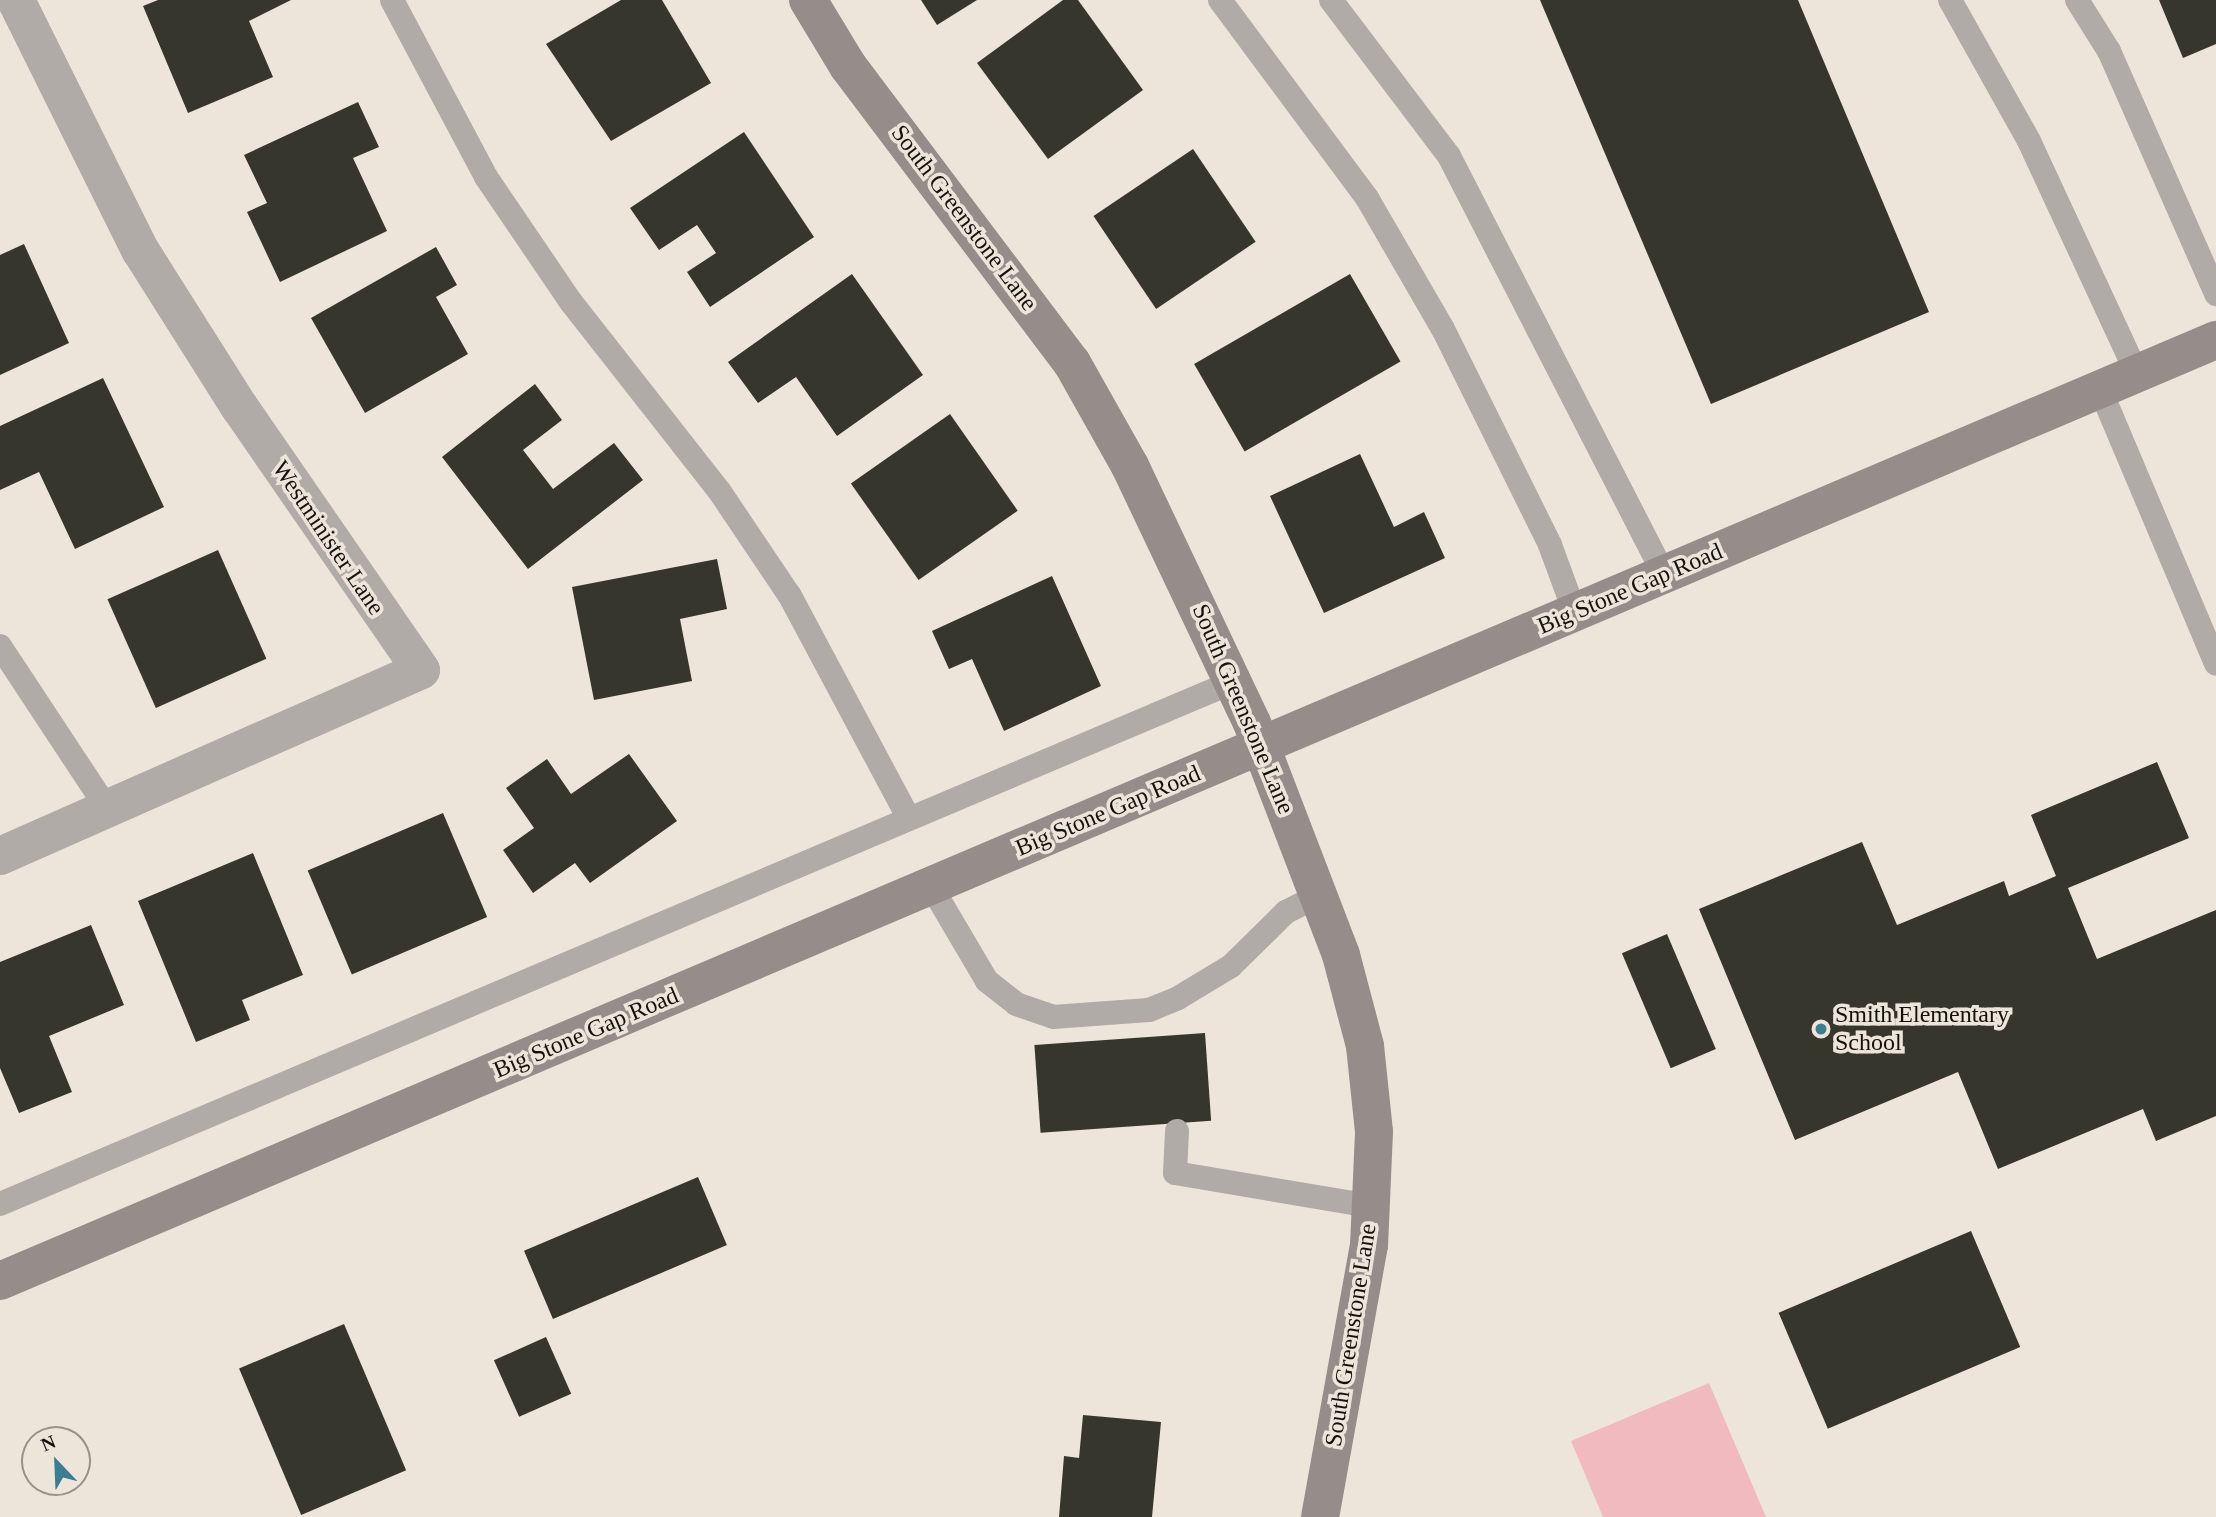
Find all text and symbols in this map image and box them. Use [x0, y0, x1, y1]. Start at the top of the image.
street label: South Greenstone Lane [885, 119, 1043, 317]
street label: Westminister Lane [266, 455, 390, 621]
street label: Big Stone Gap Road [1533, 537, 1727, 641]
street label: South Greenstone Lane [1186, 600, 1300, 818]
street label: Big Stone Gap Road [1011, 759, 1205, 863]
street label: Big Stone Gap Road [489, 981, 683, 1085]
place label: Smith Elementary School [1835, 1001, 2009, 1057]
marker: Smith Elementary School [1813, 1021, 1829, 1037]
street label: South Greenstone Lane [1319, 1221, 1383, 1449]
north arrow [21, 1426, 91, 1496]
text: N [38, 1431, 59, 1455]

